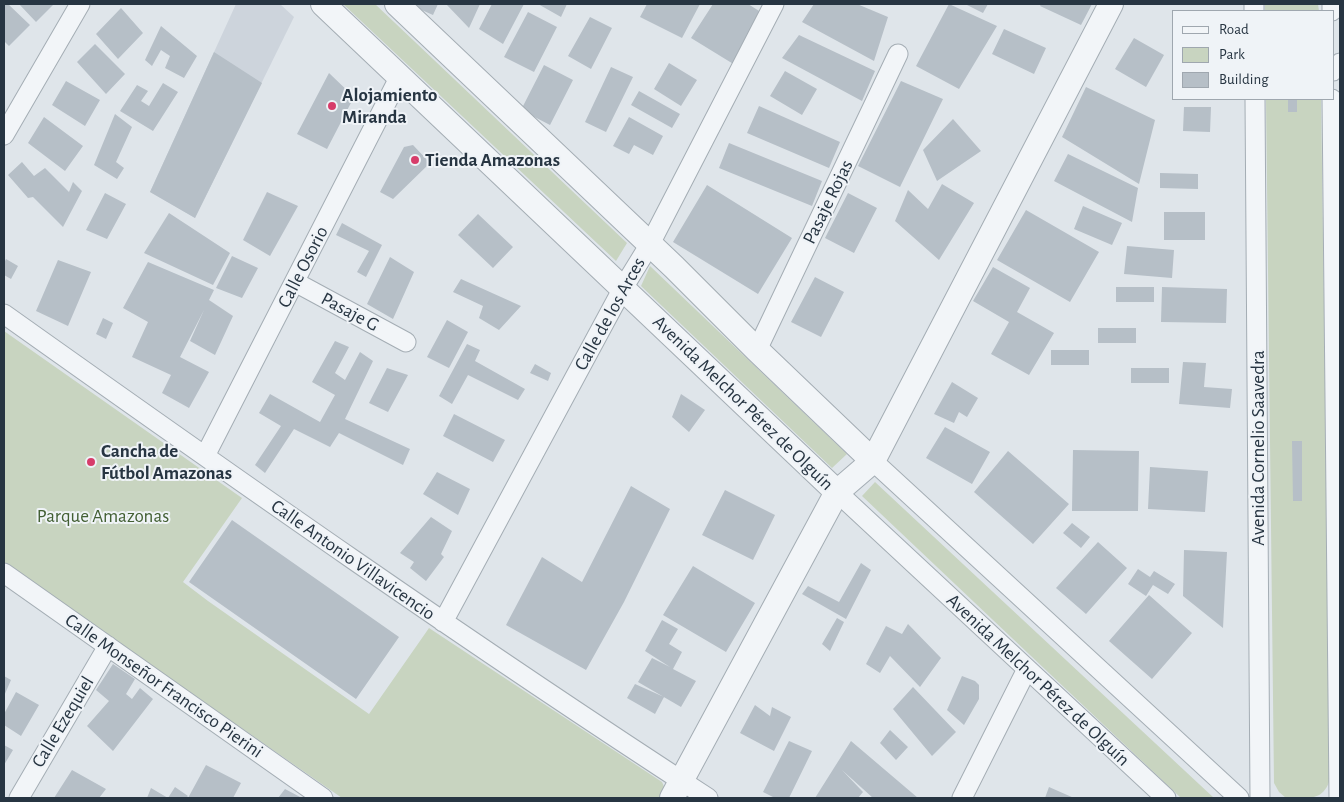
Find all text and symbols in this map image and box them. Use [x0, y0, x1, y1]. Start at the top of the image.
legend [1172, 10, 1334, 100]
text: Road [1219, 22, 1249, 37]
text: Park [1219, 47, 1245, 62]
text: Building [1219, 72, 1269, 87]
place label: Alojamiento Miranda [342, 84, 437, 128]
marker: Alojamiento Miranda [326, 100, 338, 112]
place label: Tienda Amazonas [425, 149, 560, 171]
marker: Tienda Amazonas [409, 154, 421, 166]
street label: Pasaje Rojas [798, 156, 858, 248]
street label: Calle Osorio [273, 223, 333, 311]
street label: Calle de los Arces [570, 253, 650, 375]
street label: Pasaje G [317, 287, 383, 337]
street label: Avenida Melchor Pérez de Olguín [648, 311, 838, 495]
street label: Avenida Cornelio Saavedra [1247, 350, 1269, 546]
place label: Cancha de Fútbol Amazonas [101, 440, 232, 484]
marker: Cancha de Fútbol Amazonas [85, 456, 97, 468]
street label: Calle Antonio Villavicencio [266, 495, 440, 625]
park label: Parque Amazonas [37, 505, 169, 527]
street label: Avenida Melchor Pérez de Olguín [942, 589, 1134, 771]
street label: Calle Monseñor Francisco Pierini [61, 609, 267, 763]
street label: Calle Ezequiel [27, 672, 99, 772]

